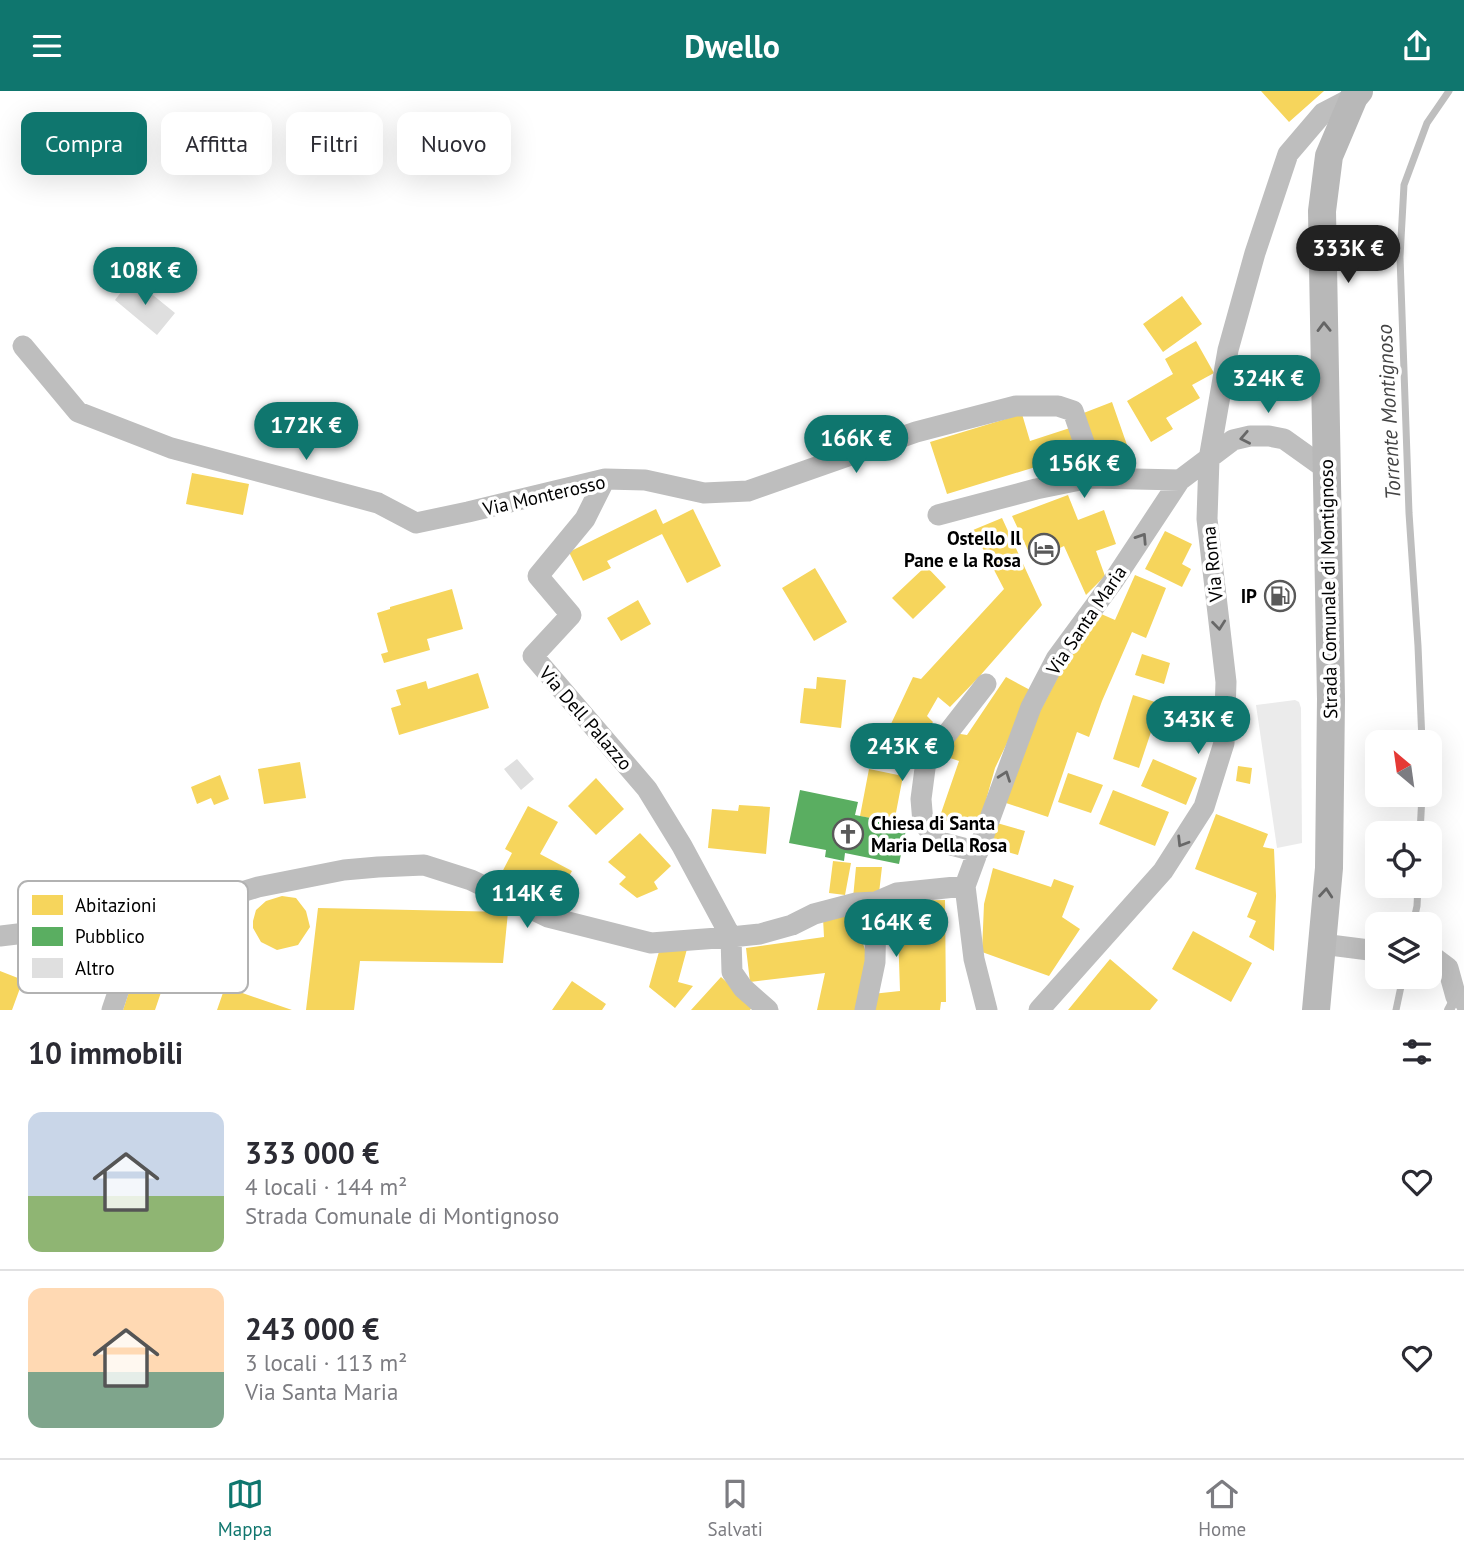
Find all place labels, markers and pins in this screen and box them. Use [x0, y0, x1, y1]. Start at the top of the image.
pin: 333K € [1291, 225, 1405, 285]
pin: 108K € [88, 247, 202, 307]
pin: 324K € [1211, 355, 1325, 415]
pin: 172K € [249, 403, 363, 462]
pin: 166K € [799, 415, 913, 475]
pin: 156K € [1027, 441, 1141, 500]
place label: Ostello Il Pane e la Rosa [904, 526, 1021, 572]
hotel icon: Ostello Il Pane e la Rosa [1027, 532, 1061, 566]
fuel station icon: IP [1263, 579, 1297, 613]
place label: IP [1241, 584, 1257, 608]
pin: 343K € [1141, 697, 1255, 756]
pin: 243K € [845, 723, 959, 783]
place label: Chiesa di Santa Maria Della Rosa [871, 811, 1007, 857]
church icon: Chiesa di Santa Maria Della Rosa [831, 817, 865, 851]
pin: 114K € [470, 871, 584, 930]
pin: 164K € [839, 899, 953, 959]

